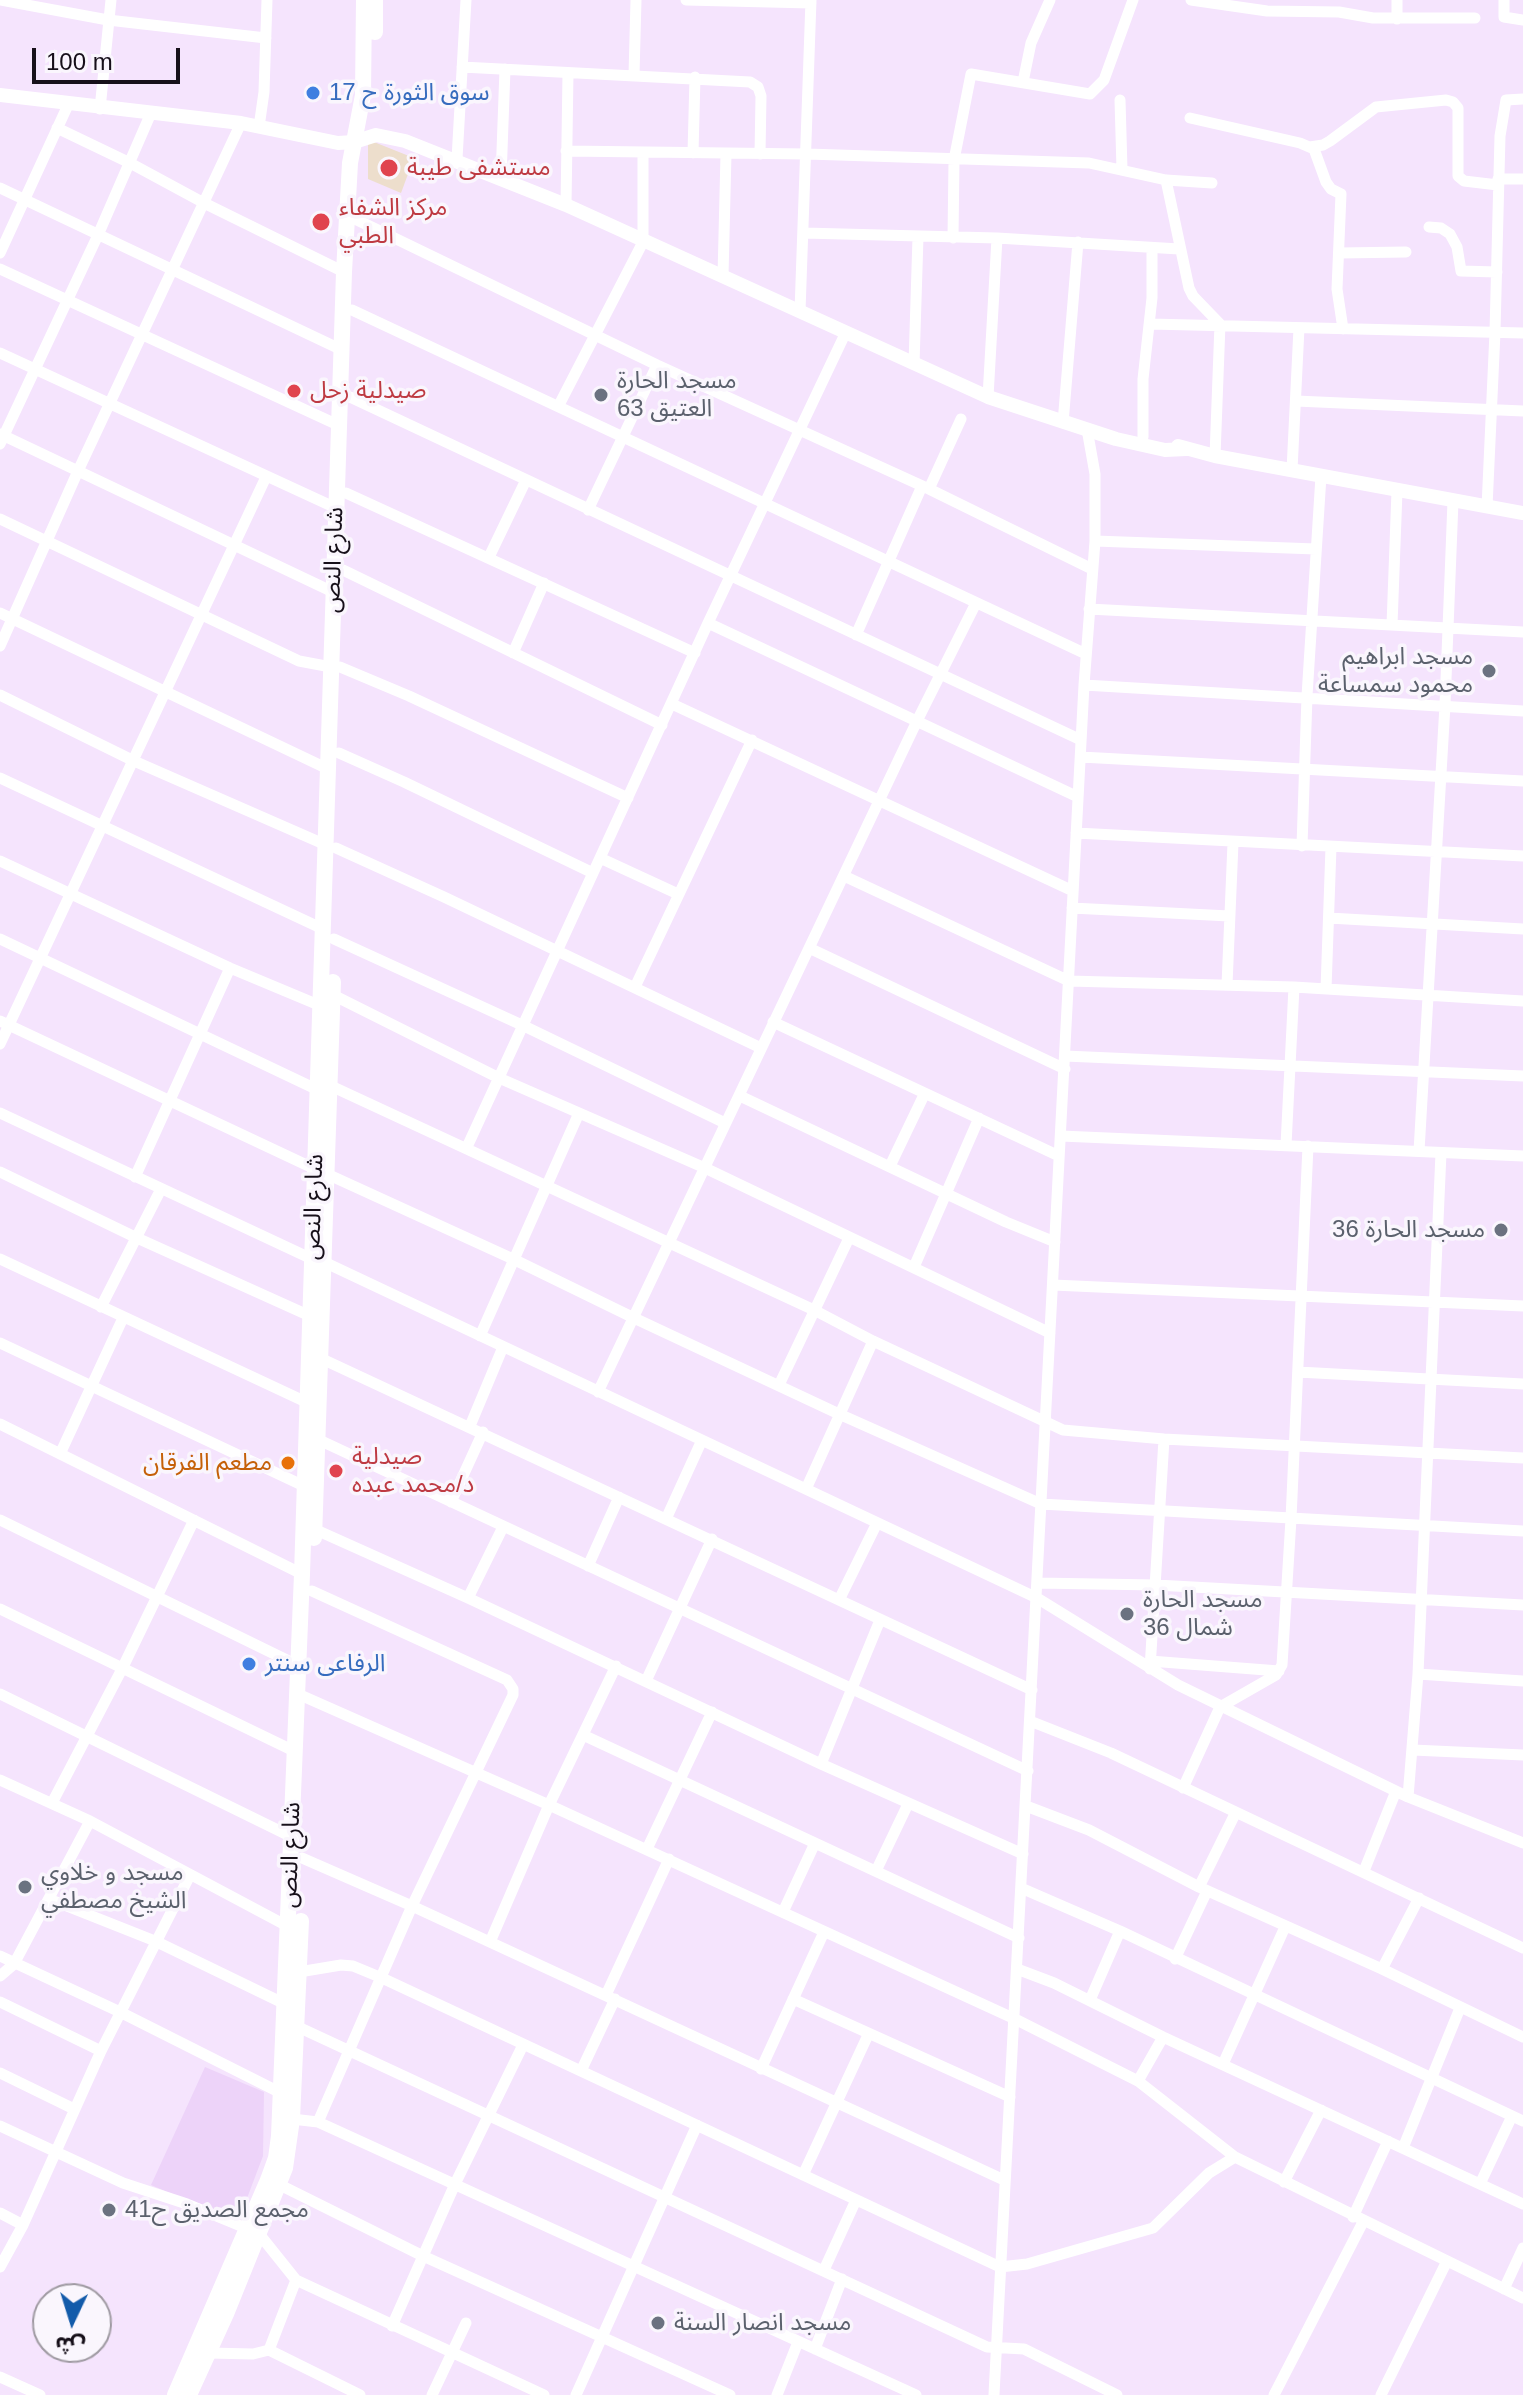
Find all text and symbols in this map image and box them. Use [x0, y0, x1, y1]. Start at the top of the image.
scale bar [36, 32, 184, 82]
text: 100 m [46, 48, 113, 75]
place label: سوق الثورة ح 17 [329, 79, 490, 107]
marker: سوق الثورة ح 17 [304, 84, 322, 102]
place label: مستشفى طيبة [407, 154, 551, 182]
marker: مستشفى طيبة [378, 157, 400, 179]
place label: مركز الشفاء الطبي [339, 194, 447, 250]
marker: مركز الشفاء الطبي [310, 211, 332, 233]
place label: مسجد الحارة 63 العتيق [617, 367, 737, 423]
place label: صيدلية زحل [310, 377, 426, 405]
marker: صيدلية زحل [285, 382, 303, 400]
marker: مسجد الحارة 63 العتيق [592, 386, 610, 404]
street label: شارع النص [318, 506, 350, 614]
place label: مسجد ابراهيم محمود سمساعة [1318, 643, 1473, 699]
marker: مسجد ابراهيم محمود سمساعة [1480, 662, 1498, 680]
street label: شارع النص [298, 1153, 330, 1261]
place label: مسجد الحارة 36 [1332, 1216, 1485, 1244]
marker: مسجد الحارة 36 [1492, 1221, 1510, 1239]
place label: صيدلية د/محمد عبده [352, 1443, 474, 1499]
place label: مطعم الفرقان [143, 1449, 272, 1477]
marker: مطعم الفرقان [279, 1454, 297, 1472]
marker: صيدلية د/محمد عبده [327, 1462, 345, 1480]
place label: مسجد الحارة 36 شمال [1143, 1586, 1263, 1642]
marker: مسجد الحارة 36 شمال [1118, 1605, 1136, 1623]
place label: الرفاعى سنتر [265, 1650, 385, 1678]
marker: الرفاعى سنتر [240, 1655, 258, 1673]
street label: شارع النص [275, 1801, 307, 1909]
place label: مسجد و خلاوي الشيخ مصطفي [41, 1859, 187, 1915]
marker: مسجد و خلاوي الشيخ مصطفي [16, 1878, 34, 1896]
place label: مجمع الصديق ح41 [125, 2196, 309, 2224]
marker: مجمع الصديق ح41 [100, 2201, 118, 2219]
north arrow [32, 2283, 112, 2363]
place label: مسجد انصار السنة [674, 2309, 851, 2337]
marker: مسجد انصار السنة [649, 2314, 667, 2332]
text: ش [55, 2332, 86, 2359]

